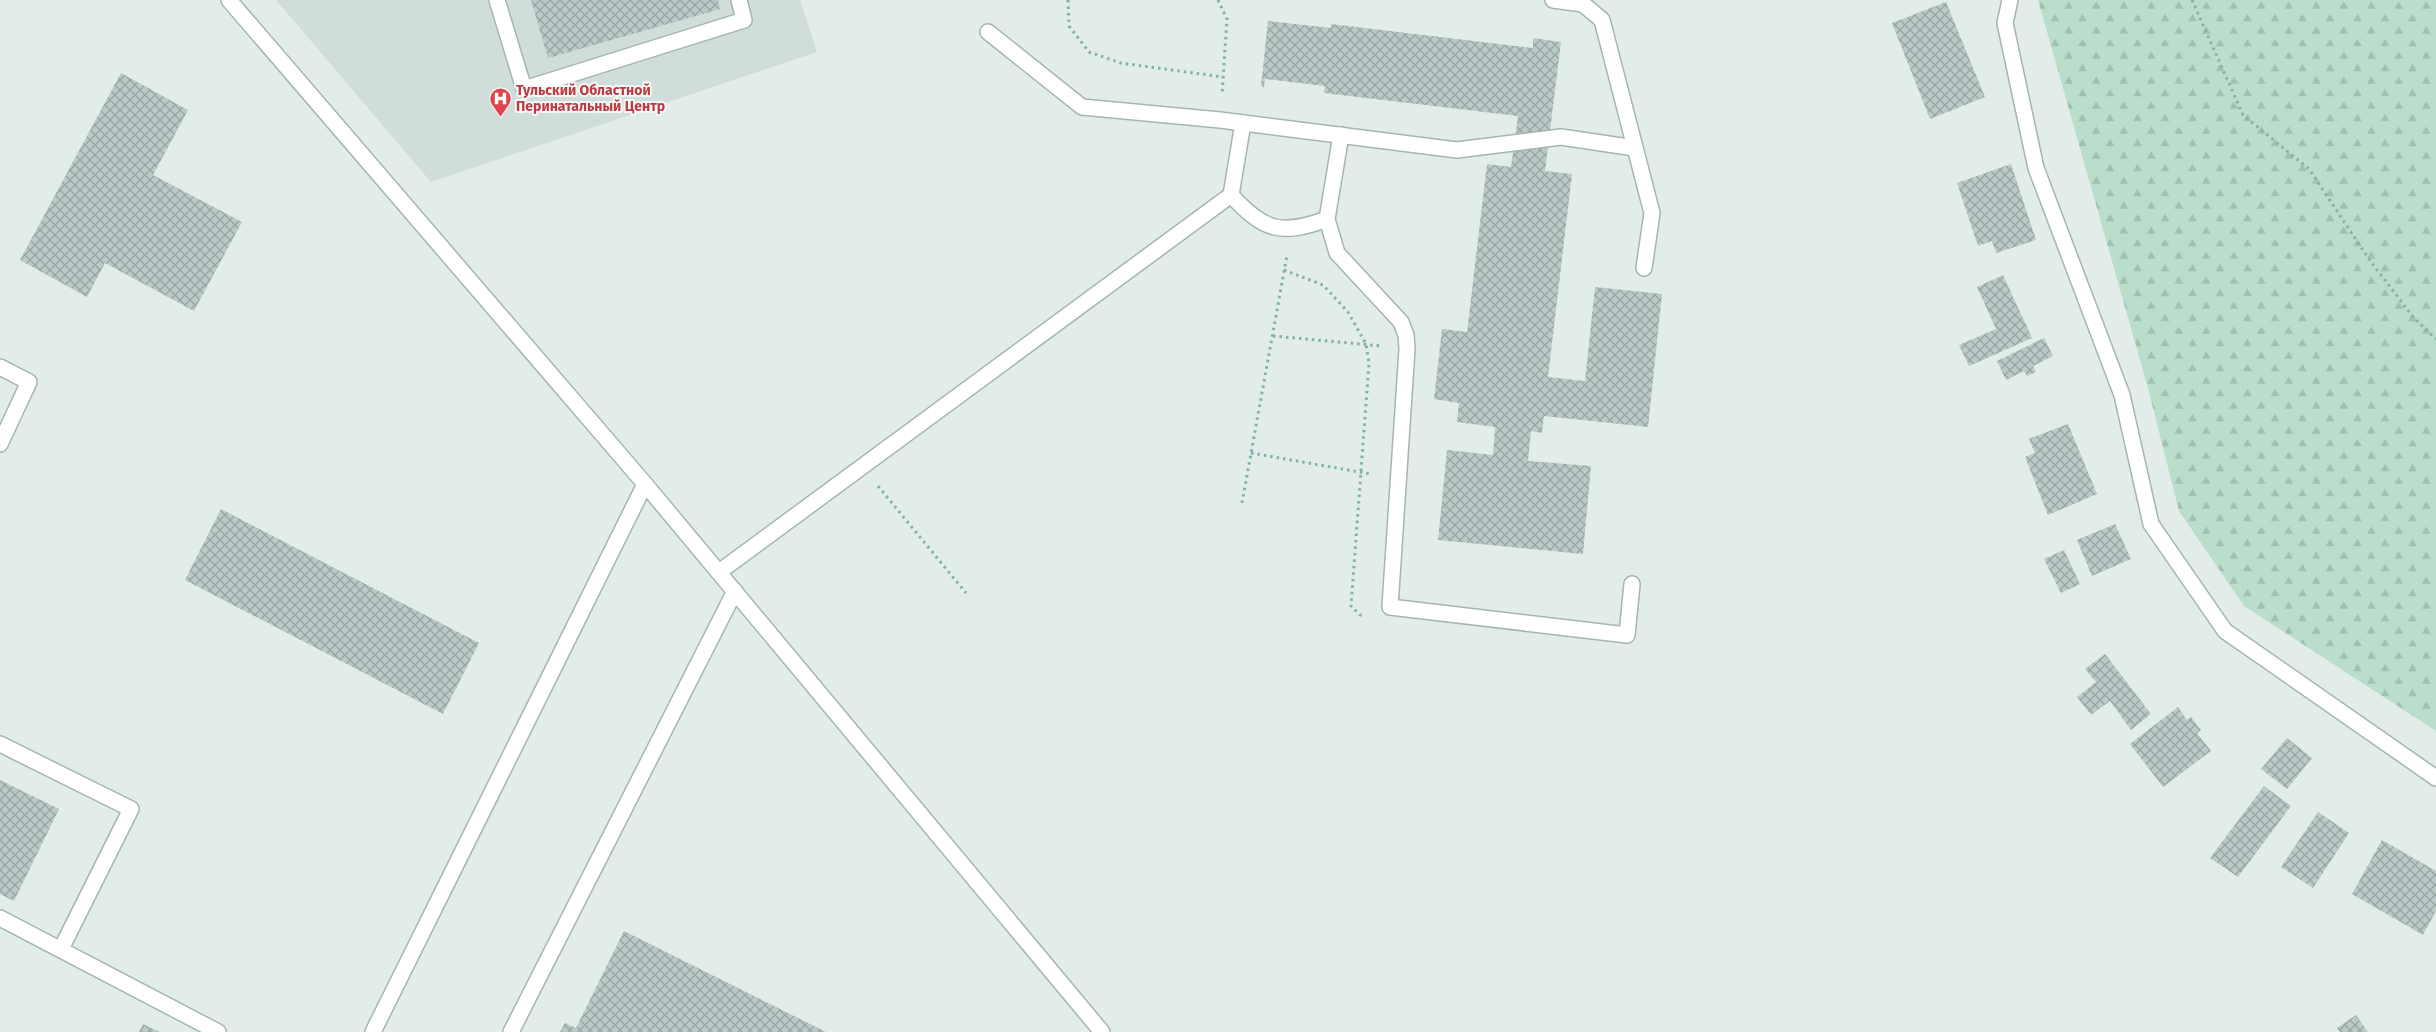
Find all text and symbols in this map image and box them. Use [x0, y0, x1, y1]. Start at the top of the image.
place label: Тульский Областной Перинатальный Центр [516, 82, 665, 115]
hospital icon: Тульский Областной Перинатальный Центр [488, 86, 512, 117]

